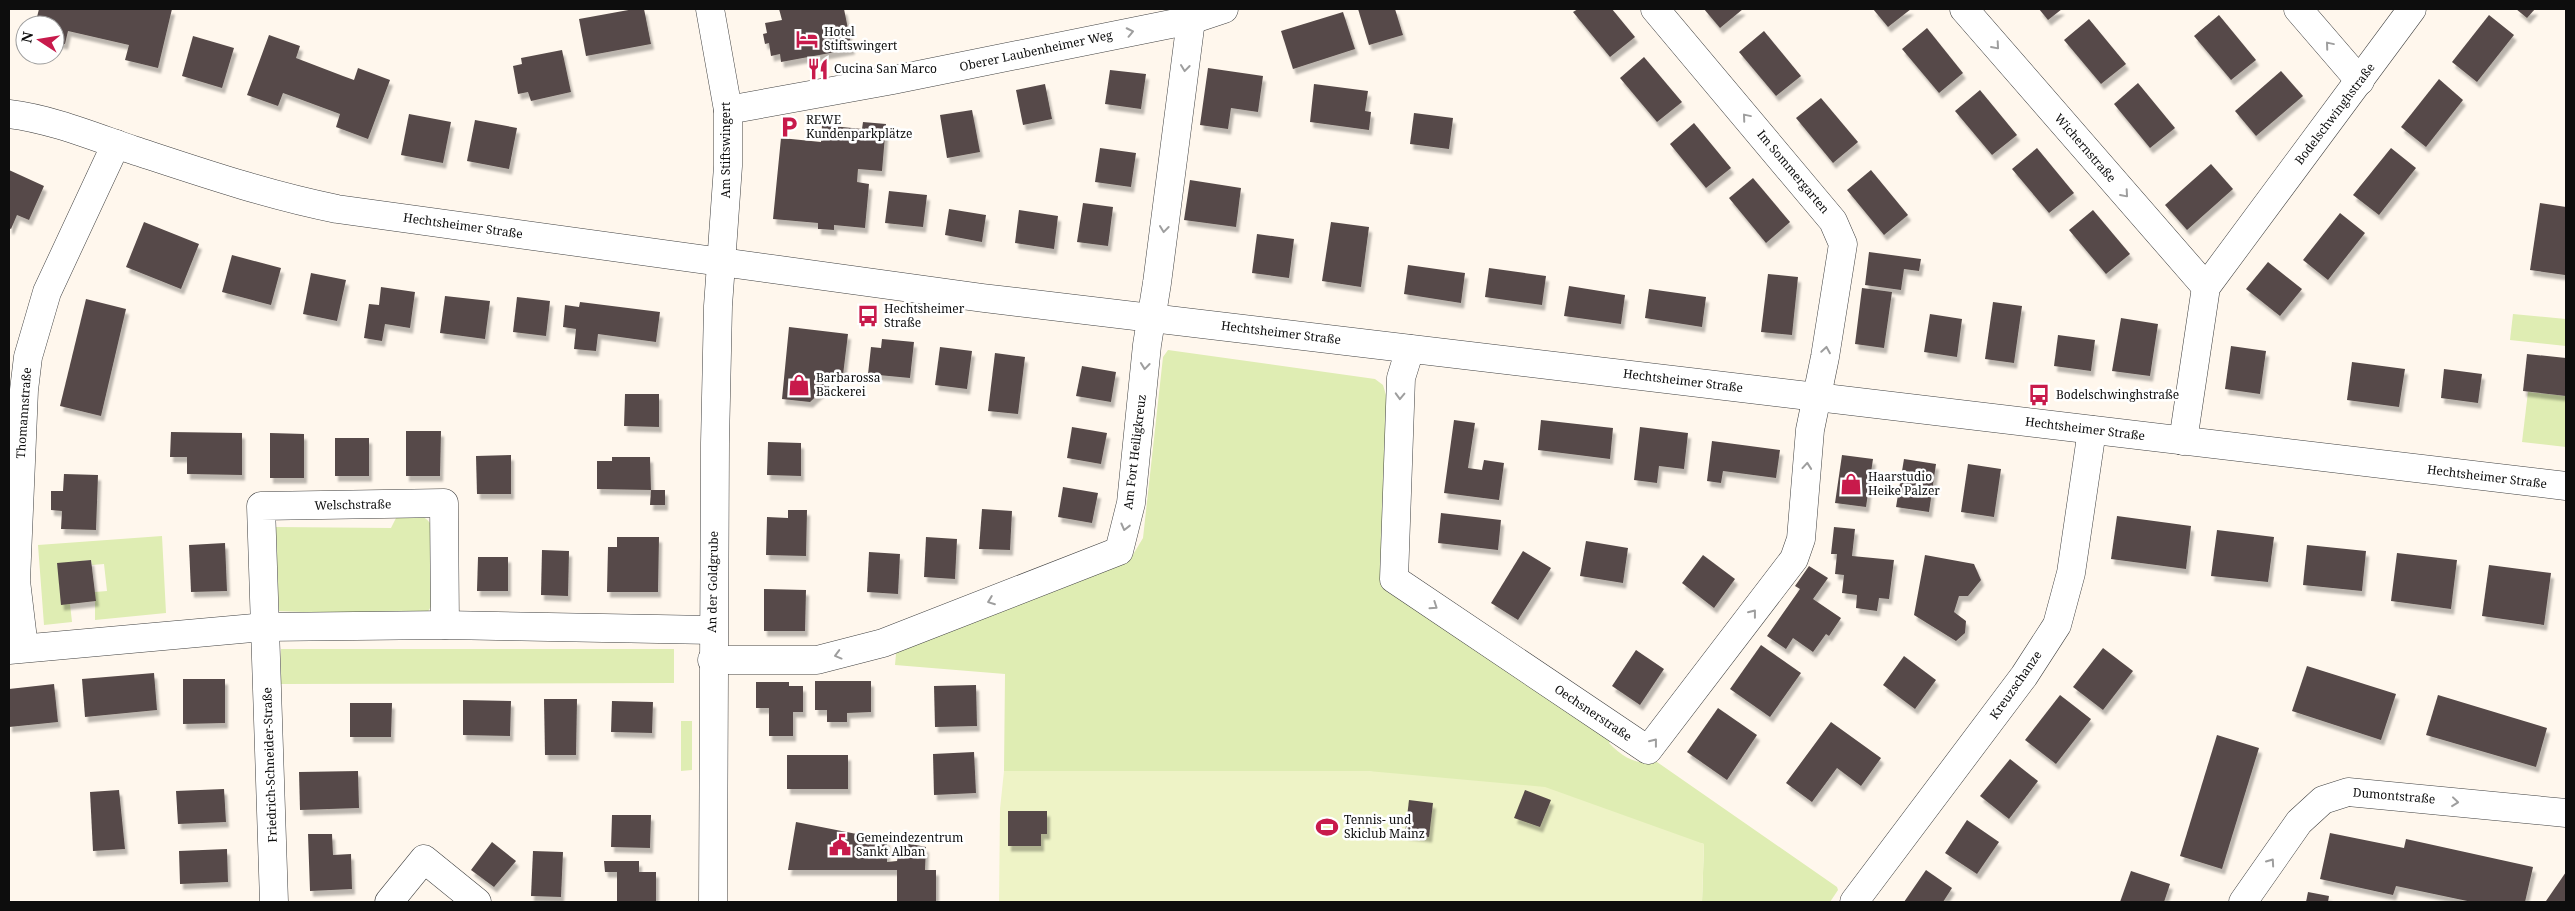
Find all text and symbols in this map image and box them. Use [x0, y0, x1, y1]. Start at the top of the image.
north arrow [15, 15, 65, 65]
place label: Hotel Stiftswingert [824, 23, 897, 54]
hotel icon: Hotel Stiftswingert [794, 26, 820, 52]
street label: Oberer Laubenheimer Weg [958, 26, 1115, 75]
one-way arrow [1125, 27, 1134, 38]
text: N [16, 30, 37, 45]
one-way arrow [1990, 40, 1999, 49]
one-way arrow [2326, 42, 2334, 51]
restaurant icon: Cucina San Marco [805, 56, 831, 82]
street label: Bodelschwinghstraße [2291, 59, 2378, 168]
place label: Cucina San Marco [834, 60, 937, 77]
one-way arrow [1180, 64, 1190, 72]
street label: Am Stiftswingert [717, 102, 734, 198]
street label: Wichernstraße [2051, 110, 2120, 186]
place label: REWE Kundenparkplätze [806, 111, 912, 142]
parking icon: REWE Kundenparkplätze [776, 114, 802, 140]
one-way arrow [1743, 114, 1752, 123]
street label: Im Sommergarten [1753, 126, 1834, 217]
one-way arrow [2120, 189, 2129, 198]
street label: Hechtsheimer Straße [402, 209, 524, 242]
one-way arrow [1159, 225, 1170, 233]
place label: Hechtsheimer Straße [884, 300, 965, 331]
bus stop icon: Hechtsheimer Straße [855, 303, 881, 329]
street label: Hechtsheimer Straße [1220, 317, 1342, 348]
one-way arrow [1821, 345, 1831, 354]
one-way arrow [1140, 362, 1151, 370]
street label: Hechtsheimer Straße [1622, 365, 1744, 396]
street label: Thomannstraße [12, 367, 35, 459]
place label: Barbarossa Bäckerei [816, 369, 881, 400]
shop icon: Barbarossa Bäckerei [786, 372, 812, 398]
bus stop icon: Bodelschwinghstraße [2026, 382, 2052, 408]
place label: Bodelschwinghstraße [2056, 386, 2179, 403]
one-way arrow [1395, 392, 1405, 400]
street label: Am Fort Heiligkreuz [1119, 393, 1150, 511]
street label: Hechtsheimer Straße [2024, 413, 2146, 444]
street label: Hechtsheimer Straße [2426, 461, 2548, 492]
one-way arrow [1801, 462, 1812, 470]
place label: Haarstudio Heike Palzer [1868, 468, 1940, 499]
shop icon: Haarstudio Heike Palzer [1838, 471, 1864, 497]
street label: Welschstraße [314, 495, 392, 514]
one-way arrow [1120, 523, 1131, 531]
street label: An der Goldgrube [703, 531, 722, 633]
one-way arrow [987, 595, 995, 605]
one-way arrow [1429, 600, 1438, 609]
one-way arrow [1747, 609, 1756, 619]
street label: Kreuzschanze [1986, 647, 2046, 722]
one-way arrow [833, 649, 842, 660]
street label: Oechsnerstraße [1551, 680, 1635, 745]
street label: Friedrich-Schneider-Straße [258, 687, 281, 843]
one-way arrow [1648, 738, 1657, 748]
street label: Dumontstraße [2352, 783, 2436, 808]
one-way arrow [2451, 796, 2459, 807]
place label: Tennis- und Skiclub Mainz [1344, 811, 1425, 842]
sports icon: Tennis- und Skiclub Mainz [1314, 814, 1340, 840]
place label: Gemeindezentrum Sankt Alban [856, 829, 963, 860]
public building icon: Gemeindezentrum Sankt Alban [827, 832, 853, 858]
one-way arrow [2265, 858, 2274, 868]

